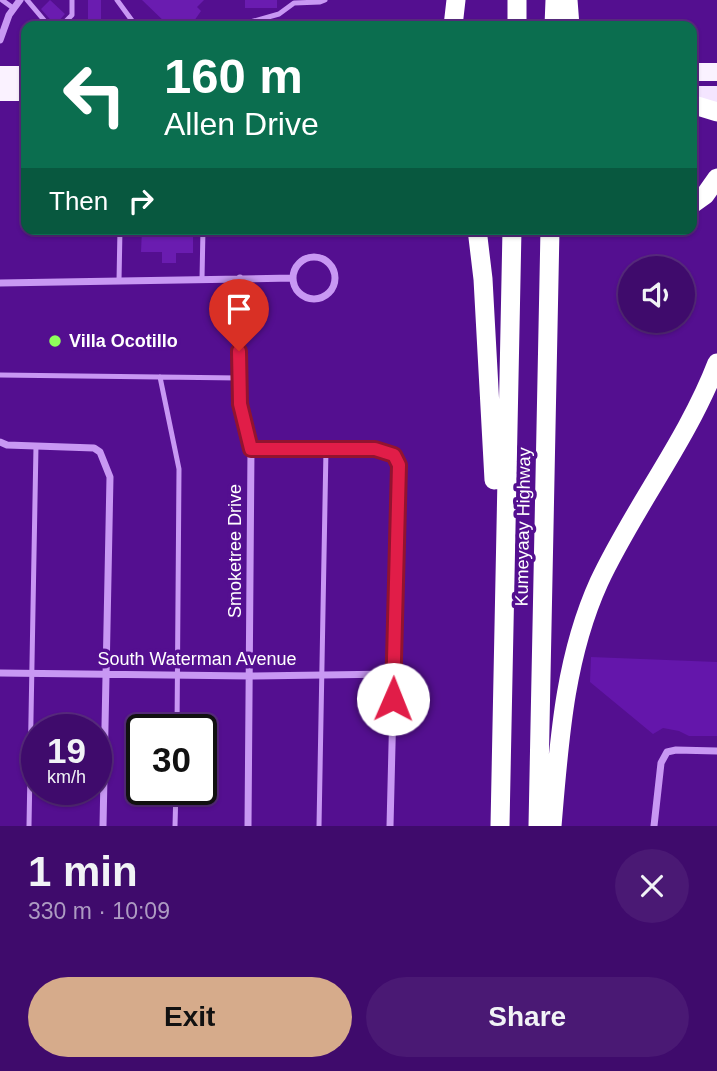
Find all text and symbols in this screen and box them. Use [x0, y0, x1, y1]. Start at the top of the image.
icon: left [49, 49, 140, 140]
text: 160 m [164, 49, 303, 103]
text: Allen Drive [164, 106, 319, 142]
icon: right [122, 182, 160, 220]
text: Then [49, 186, 108, 216]
map controls [618, 256, 695, 333]
button: sound [618, 256, 695, 333]
pin [209, 279, 269, 351]
icon: arrive [220, 290, 258, 328]
place label: Villa Ocotillo [69, 331, 178, 351]
marker: Villa Ocotillo [47, 333, 63, 349]
street label: Kumeyaay Highway [512, 447, 534, 607]
street label: Smoketree Drive [225, 484, 245, 618]
street label: South Waterman Avenue [97, 649, 297, 669]
position arrow [356, 662, 430, 736]
speed limit sign: 30 [126, 714, 217, 805]
text: 19 [47, 731, 86, 770]
text: km/h [47, 767, 86, 787]
text: 1 min [28, 848, 138, 895]
button: close [615, 849, 689, 923]
text: 330 m · 10:09 [28, 898, 170, 924]
button: Exit [28, 977, 352, 1057]
button: Share [366, 977, 689, 1057]

